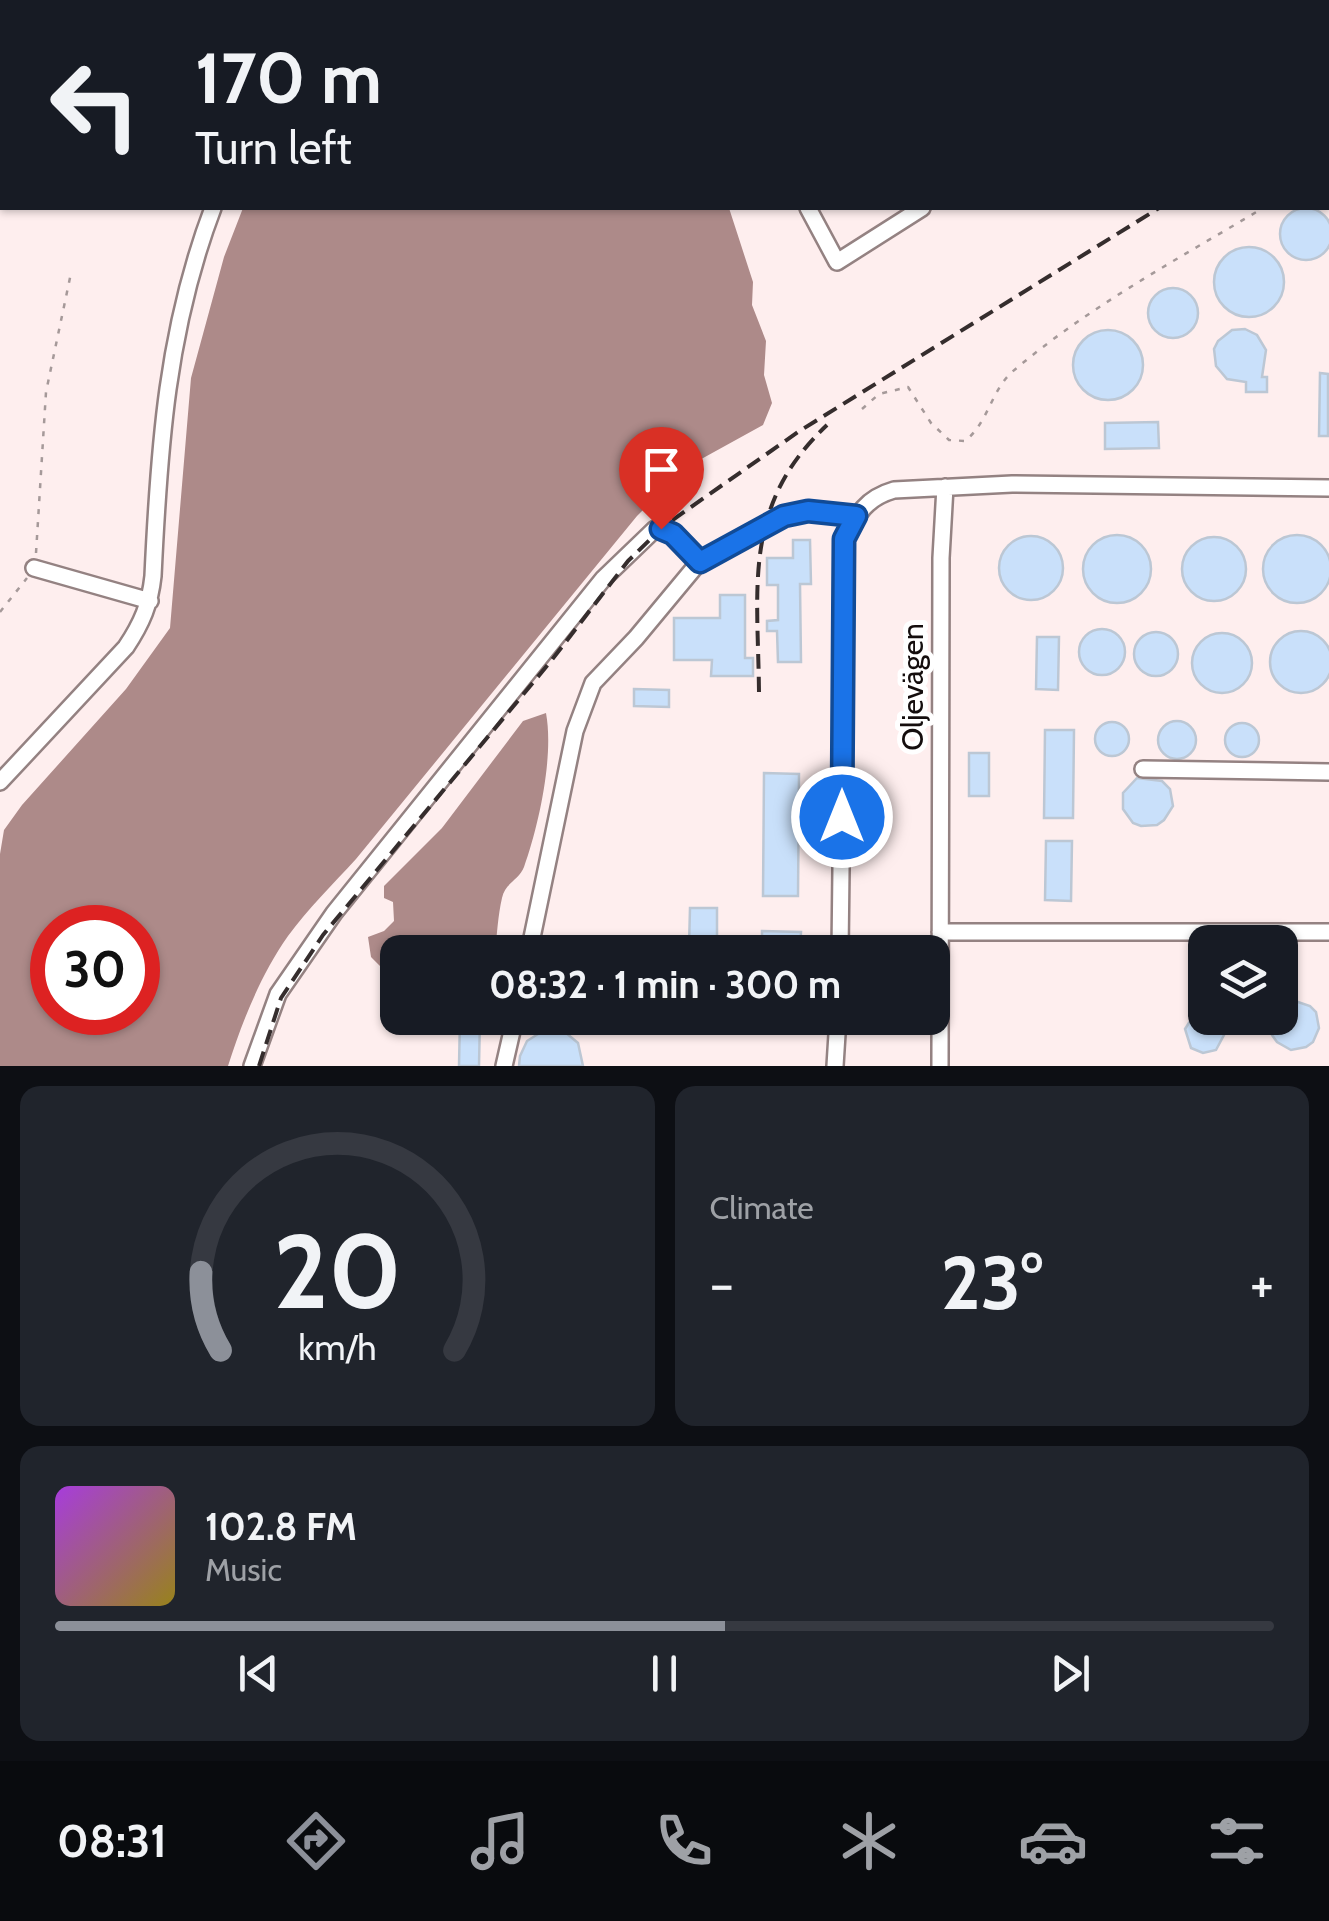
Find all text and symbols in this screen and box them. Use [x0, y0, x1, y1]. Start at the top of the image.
text: 170 m [195, 35, 382, 121]
icon: left [30, 40, 160, 170]
text: Turn left [195, 121, 352, 175]
pin [619, 427, 704, 530]
icon: arrive [634, 442, 689, 497]
street label: Oljevägen [894, 623, 931, 751]
position arrow [790, 765, 894, 869]
speed limit sign: 30 [30, 905, 160, 1035]
map controls [1188, 925, 1298, 1035]
button: layers [1188, 925, 1298, 1035]
text: 08:32 · 1 min · 300 m [489, 961, 841, 1008]
text: Climate [710, 1188, 814, 1227]
text: 20 [273, 1208, 401, 1334]
text: 23° [941, 1237, 1043, 1328]
text: − [710, 1250, 734, 1317]
text: + [1250, 1250, 1274, 1317]
text: km/h [298, 1326, 376, 1369]
text: 102.8 FM [205, 1503, 357, 1550]
text: Music [205, 1550, 282, 1589]
icon: previous [231, 1646, 286, 1701]
icon: pause [637, 1646, 692, 1701]
icon: next [1043, 1646, 1098, 1701]
icon: directions [281, 1806, 351, 1876]
icon: music [465, 1806, 535, 1876]
icon: phone [649, 1806, 719, 1876]
icon: climate [834, 1806, 904, 1876]
icon: car [1018, 1806, 1088, 1876]
icon: filters [1202, 1806, 1272, 1876]
text: 08:31 [57, 1814, 167, 1868]

